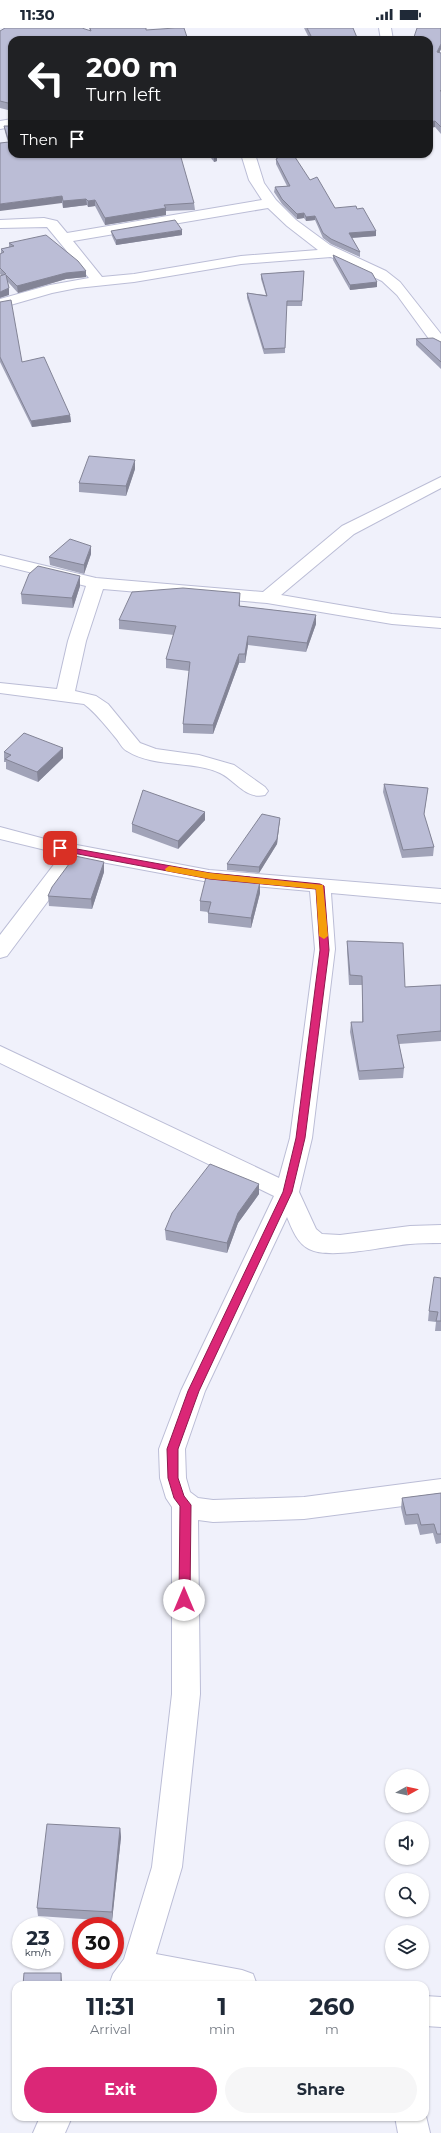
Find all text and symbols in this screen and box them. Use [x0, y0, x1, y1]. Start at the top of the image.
text: 11:30 [20, 5, 55, 24]
text: 200 m [86, 50, 178, 84]
icon: left [20, 52, 72, 104]
text: Turn left [86, 84, 161, 106]
icon: arrive [66, 128, 88, 150]
text: Then [20, 130, 58, 149]
pin [43, 831, 77, 865]
icon: arrive [49, 837, 71, 859]
position arrow [163, 1579, 205, 1621]
north arrow [385, 1769, 429, 1813]
map controls [385, 1769, 429, 1969]
button: sound [385, 1821, 429, 1865]
button: search [385, 1873, 429, 1917]
speed limit sign: 30 [72, 1917, 124, 1969]
button: layers [385, 1925, 429, 1969]
text: 23 [26, 1926, 50, 1950]
text: km/h [25, 1946, 51, 1959]
text: 11:31 [86, 1992, 135, 2021]
text: 1 [217, 1992, 227, 2021]
text: 260 [309, 1992, 355, 2021]
text: Arrival [90, 2021, 131, 2037]
text: min [209, 2021, 235, 2037]
text: m [325, 2021, 339, 2037]
button: Exit [24, 2067, 217, 2113]
button: Share [225, 2067, 417, 2113]

